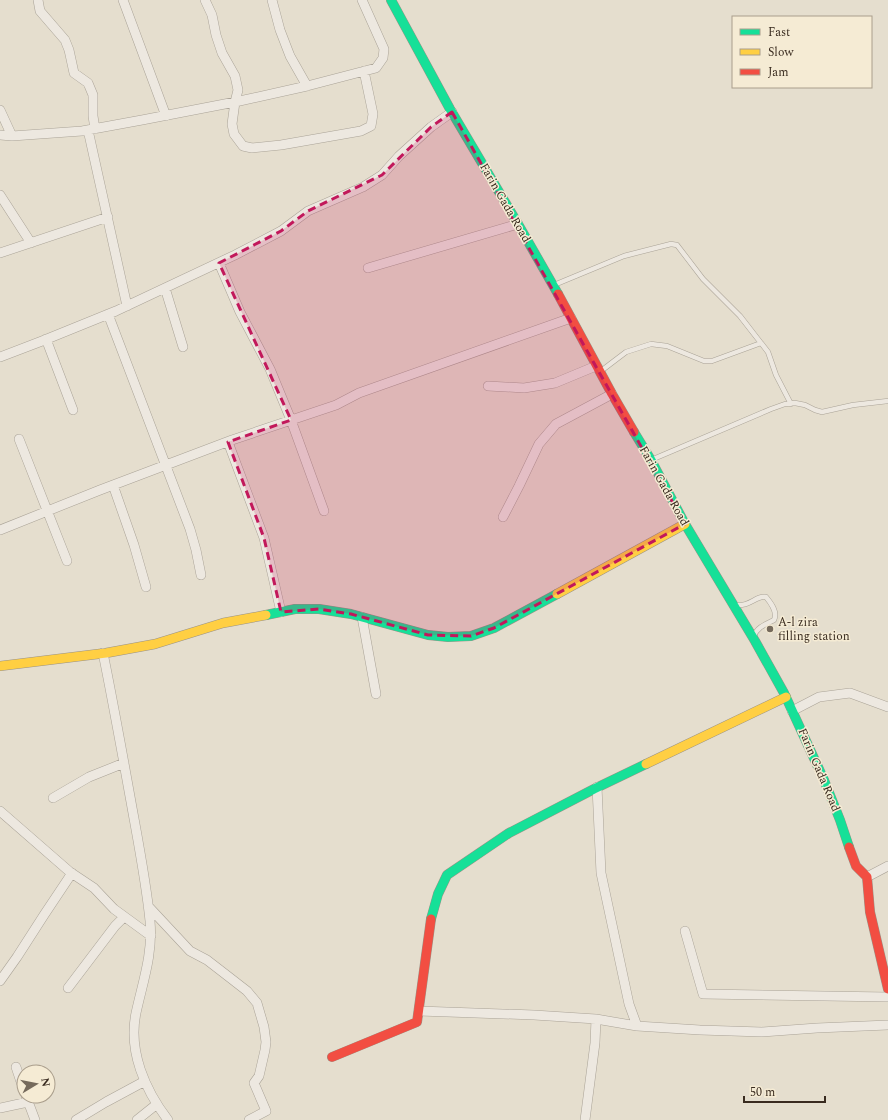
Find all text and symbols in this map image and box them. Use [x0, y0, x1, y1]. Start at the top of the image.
legend [732, 16, 872, 88]
text: Fast [768, 23, 790, 42]
text: Slow [768, 43, 794, 62]
text: Jam [768, 63, 789, 82]
street label: Farin Gada Road [474, 160, 536, 247]
street label: Farin Gada Road [634, 442, 694, 530]
place label: A-l zira filling station [778, 613, 850, 646]
marker: A-l zira filling station [765, 624, 775, 634]
street label: Farin Gada Road [793, 725, 845, 815]
north arrow [16, 1064, 56, 1104]
text: N [36, 1076, 55, 1088]
scale bar [744, 1078, 825, 1104]
text: 50 m [750, 1083, 775, 1102]

